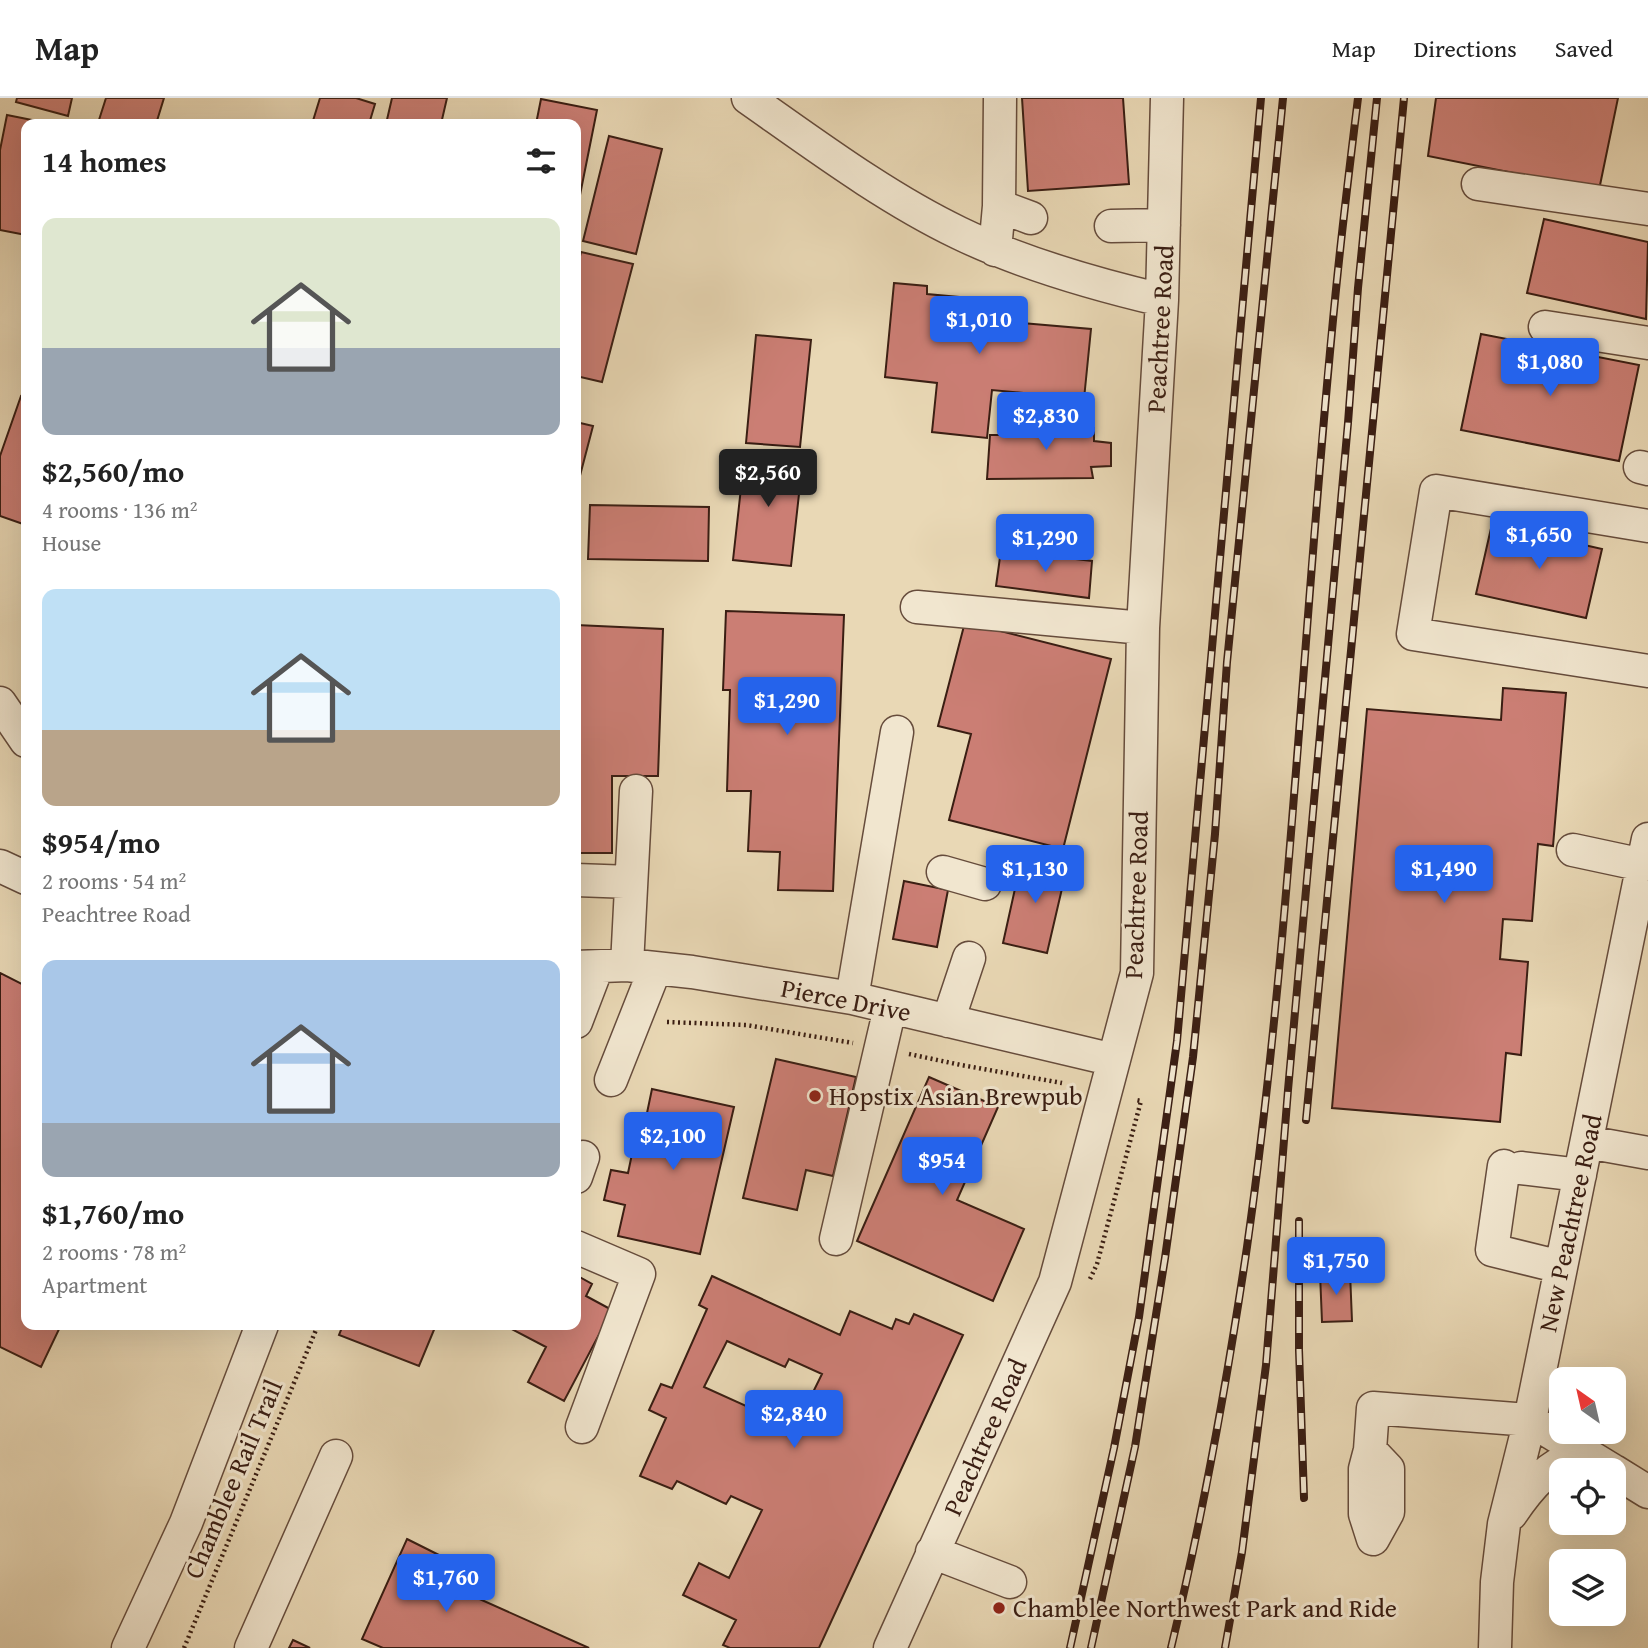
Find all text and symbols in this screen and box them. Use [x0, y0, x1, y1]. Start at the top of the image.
text: Map [35, 24, 99, 72]
text: Map [1332, 31, 1376, 66]
text: Directions [1414, 31, 1517, 66]
text: Saved [1555, 31, 1613, 66]
text: 14 homes [42, 139, 167, 183]
icon: filters [522, 142, 560, 180]
street label: Peachtree Road [1136, 244, 1183, 414]
icon: home [238, 264, 364, 390]
pin: $1,010 [922, 296, 1036, 356]
text: $1,010 [946, 302, 1012, 335]
pin: $1,080 [1493, 338, 1607, 398]
text: $1,080 [1517, 344, 1583, 377]
pin: $2,830 [989, 392, 1103, 452]
text: $2,830 [1013, 398, 1079, 431]
text: $2,560/mo [42, 449, 184, 493]
pin: $2,560 [711, 450, 825, 509]
text: $2,560 [735, 455, 801, 488]
text: 4 rooms · 136 m² [42, 493, 197, 526]
pin: $1,650 [1482, 512, 1596, 571]
pin: $1,290 [988, 514, 1102, 574]
text: $1,650 [1506, 517, 1572, 550]
text: $1,290 [1012, 520, 1078, 553]
text: House [42, 526, 101, 559]
icon: home [238, 635, 364, 761]
pin: $1,290 [730, 678, 844, 737]
text: $1,290 [754, 683, 820, 716]
street label: Peachtree Road [1113, 810, 1158, 980]
text: $954/mo [42, 820, 160, 864]
pin: $1,130 [978, 846, 1092, 905]
pin: $1,490 [1387, 846, 1501, 905]
text: $1,130 [1002, 851, 1068, 884]
text: $1,490 [1411, 851, 1477, 884]
text: 2 rooms · 54 m² [42, 864, 186, 897]
text: Peachtree Road [42, 897, 191, 930]
street label: Pierce Drive [778, 968, 914, 1031]
icon: home [238, 1006, 364, 1132]
place label: Hopstix Asian Brewpub [829, 1076, 1083, 1115]
marker: Hopstix Asian Brewpub [807, 1088, 823, 1104]
street label: New Peachtree Road [1527, 1110, 1612, 1335]
pin: $2,100 [616, 1112, 730, 1172]
text: $2,100 [640, 1118, 706, 1151]
pin: $954 [901, 1138, 983, 1197]
text: $954 [918, 1143, 966, 1176]
text: $1,760/mo [42, 1191, 184, 1235]
text: 2 rooms · 78 m² [42, 1235, 186, 1268]
pin: $1,750 [1279, 1238, 1393, 1297]
text: $1,750 [1303, 1243, 1369, 1276]
text: Apartment [42, 1268, 147, 1301]
street label: Peachtree Road [933, 1352, 1037, 1522]
north arrow [1549, 1367, 1626, 1444]
map controls [1549, 1367, 1626, 1626]
street label: Chamblee Rail Trail [173, 1373, 292, 1584]
pin: $2,840 [737, 1390, 851, 1450]
text: $2,840 [761, 1396, 827, 1429]
button: locate [1549, 1458, 1626, 1535]
button: layers [1549, 1549, 1626, 1626]
pin: $1,760 [389, 1554, 503, 1614]
text: $1,760 [413, 1560, 479, 1593]
place label: Chamblee Northwest Park and Ride [1013, 1588, 1397, 1627]
marker: Chamblee Northwest Park and Ride [991, 1600, 1007, 1616]

